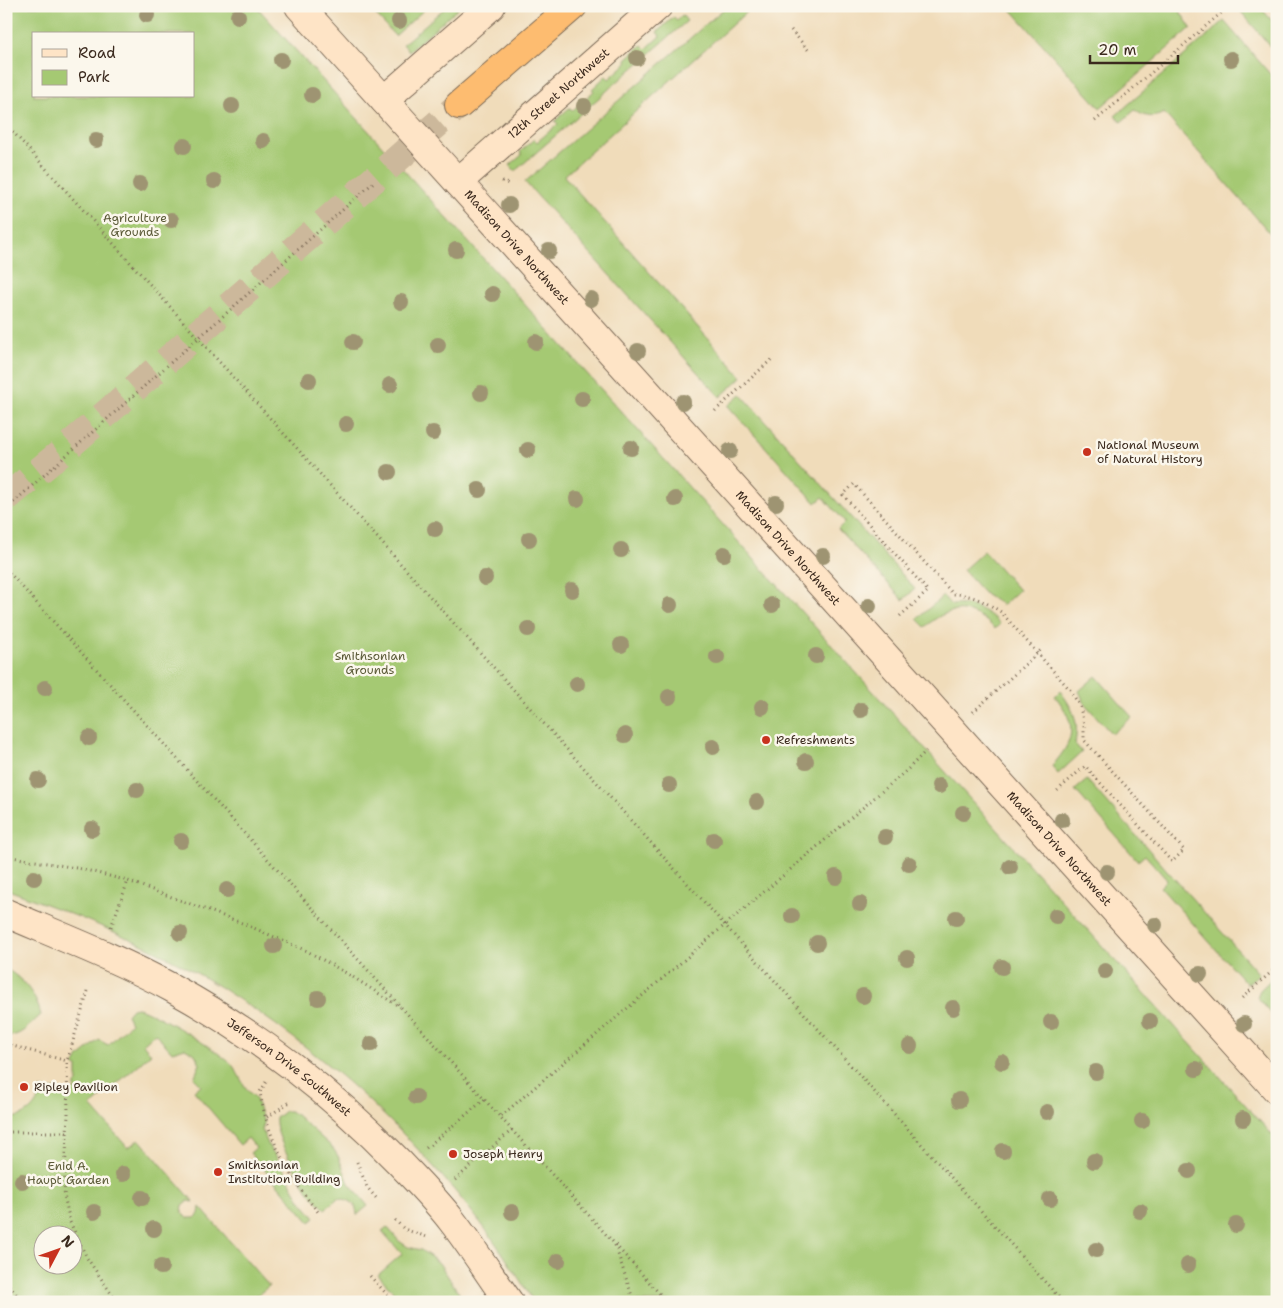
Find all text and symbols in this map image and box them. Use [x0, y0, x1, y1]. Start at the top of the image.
legend [32, 32, 195, 98]
scale bar [1090, 32, 1178, 64]
text: 20 m [1098, 40, 1137, 60]
text: Road [78, 43, 116, 63]
street label: 12th Street Northwest [504, 44, 613, 142]
text: Park [78, 67, 110, 87]
street label: Madison Drive Northwest [461, 187, 573, 308]
park label: Agriculture Grounds [103, 210, 167, 240]
place label: National Museum of Natural History [1097, 437, 1203, 467]
marker: National Museum of Natural History [1081, 446, 1093, 458]
street label: Madison Drive Northwest [732, 487, 844, 609]
park label: Smithsonian Grounds [335, 648, 405, 678]
place label: Refreshments [776, 732, 855, 748]
marker: Refreshments [760, 734, 772, 746]
street label: Madison Drive Northwest [1003, 788, 1115, 909]
street label: Jefferson Drive Southwest [224, 1015, 355, 1120]
place label: Ripley Pavilion [34, 1079, 118, 1095]
marker: Ripley Pavilion [18, 1081, 30, 1093]
place label: Joseph Henry [463, 1146, 543, 1162]
marker: Joseph Henry [447, 1148, 459, 1160]
place label: Smithsonian Institution Building [228, 1157, 340, 1187]
park label: Enid A. Haupt Garden [27, 1158, 109, 1188]
marker: Smithsonian Institution Building [212, 1166, 224, 1178]
north arrow [32, 1226, 82, 1276]
text: N [57, 1231, 78, 1252]

